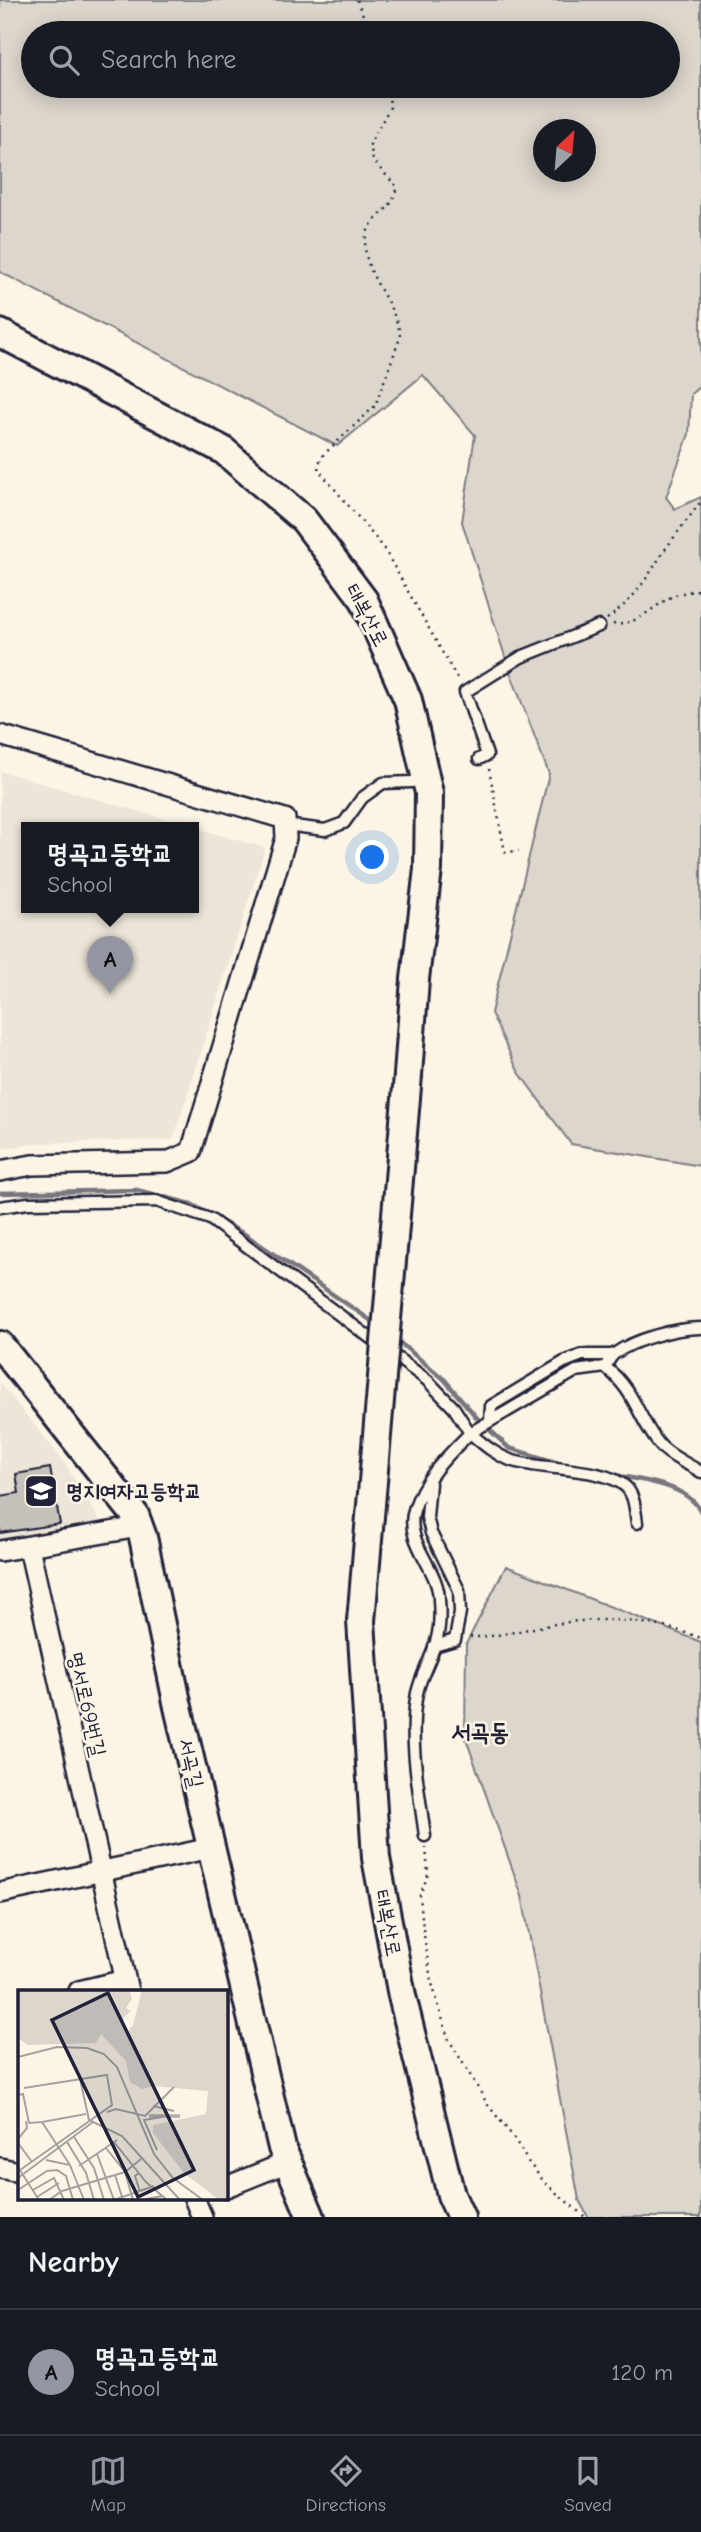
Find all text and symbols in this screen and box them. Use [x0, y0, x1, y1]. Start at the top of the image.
search box [21, 21, 680, 98]
icon: search [45, 41, 83, 79]
text: Search here [101, 45, 236, 75]
north arrow [533, 119, 596, 182]
street label: 태복산로 [341, 580, 393, 650]
popup [21, 822, 199, 913]
text: 명곡고등학교 [47, 839, 173, 869]
your location [355, 840, 389, 874]
text: School [47, 871, 113, 898]
pin: A [87, 936, 133, 994]
school or university icon: 명지여자고등학교 [22, 1472, 60, 1510]
place label: 명지여자고등학교 [66, 1479, 201, 1503]
street label: 명서로69번길 [63, 1649, 111, 1759]
district label: 서곡동 [451, 1718, 509, 1746]
street label: 서곡길 [174, 1736, 208, 1790]
street label: 태복산로 [370, 1888, 406, 1958]
inset map [18, 1990, 228, 2200]
text: Nearby [28, 2245, 119, 2280]
text: 명곡고등학교 [95, 2343, 221, 2373]
text: A [45, 2359, 57, 2386]
text: 120 m [611, 2359, 673, 2386]
text: School [95, 2375, 160, 2402]
tab: Map [89, 2452, 127, 2516]
tab: Directions [306, 2452, 386, 2516]
tab: Saved [564, 2452, 612, 2516]

